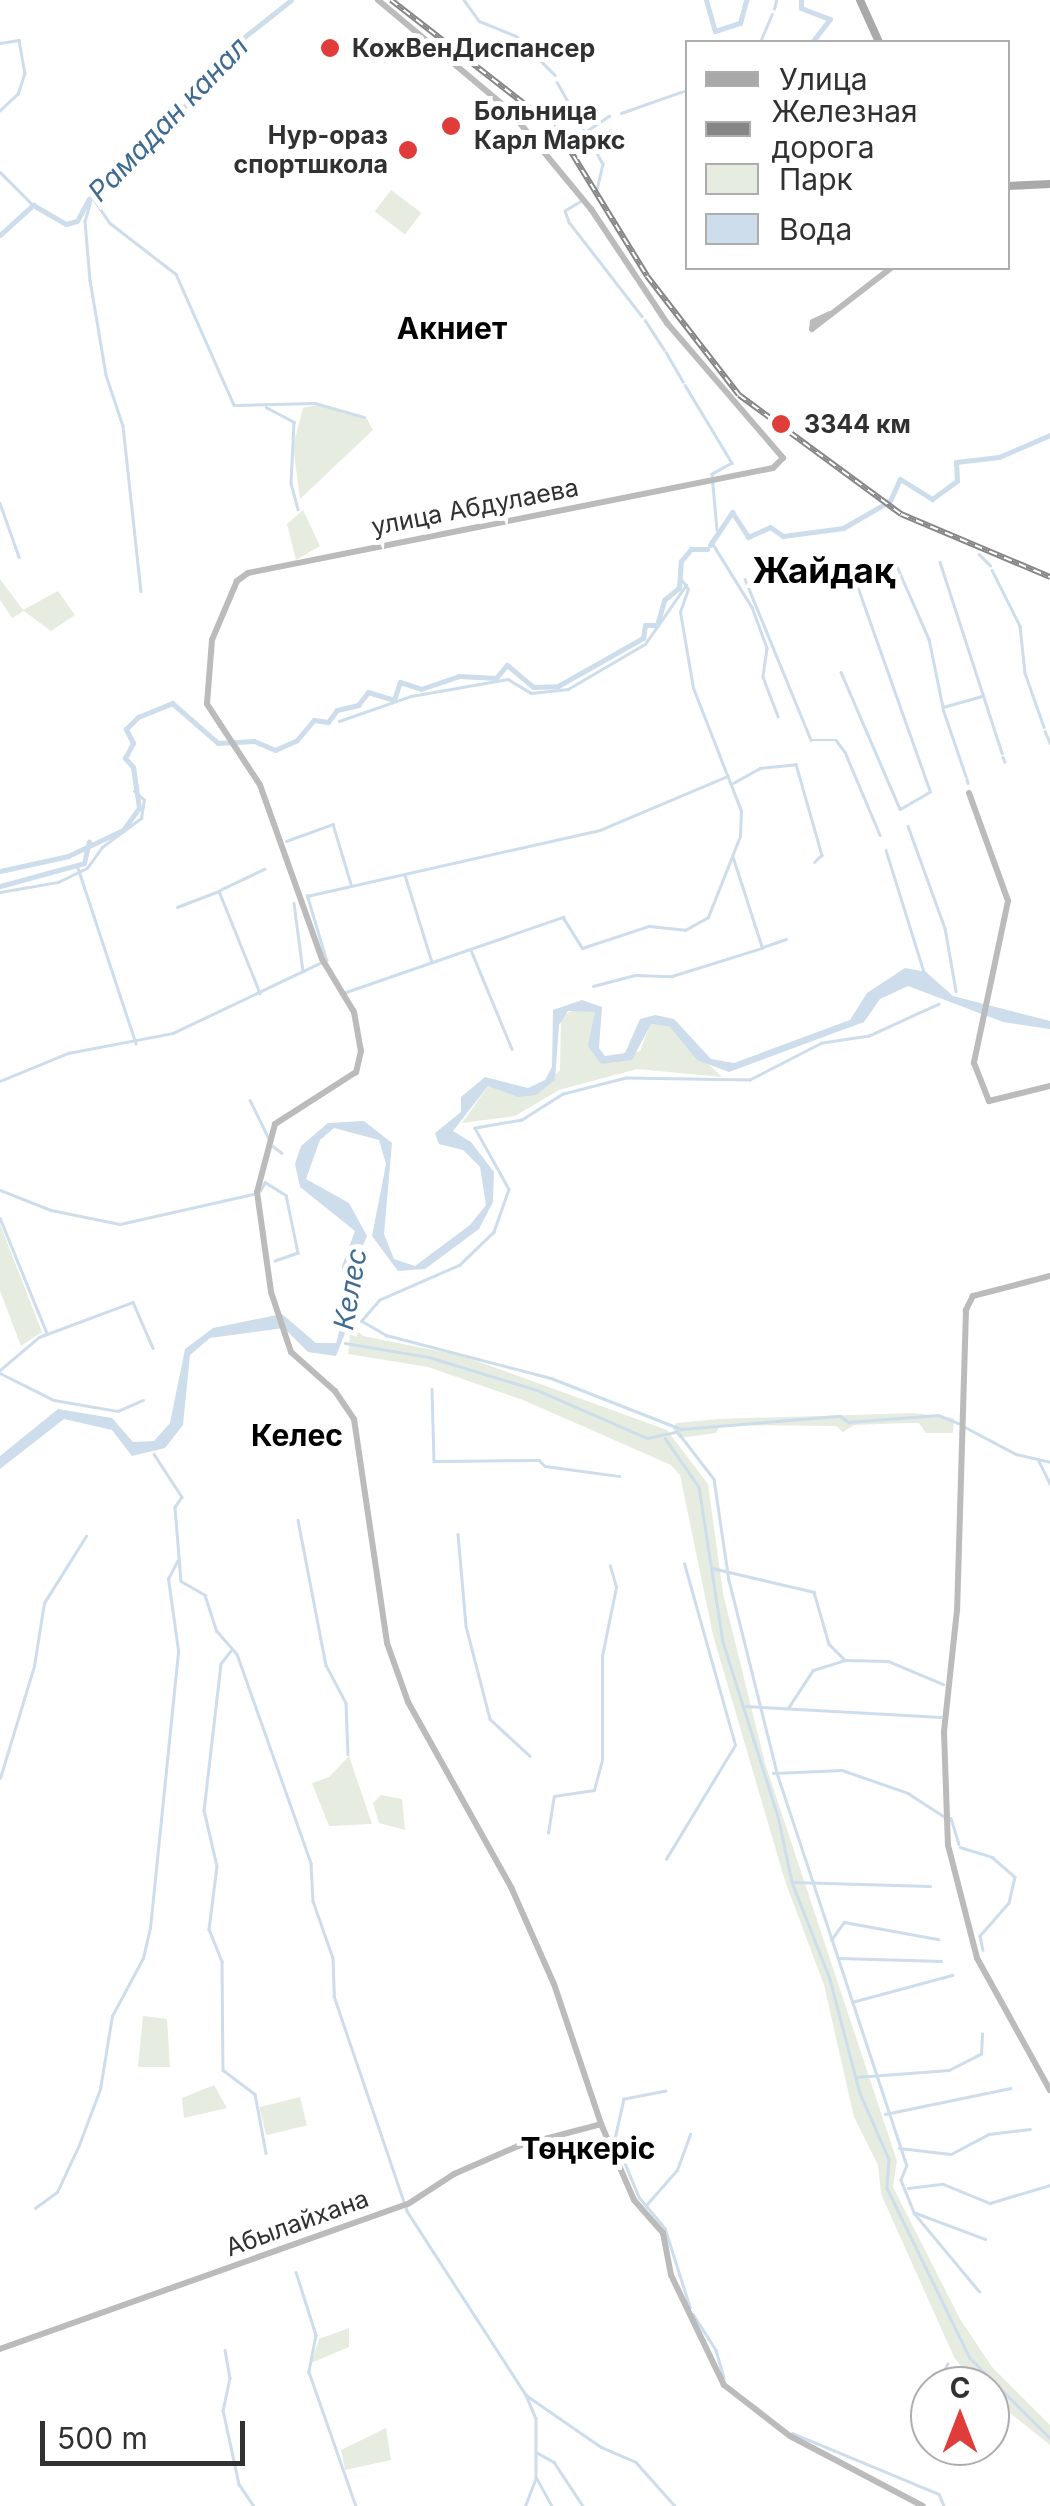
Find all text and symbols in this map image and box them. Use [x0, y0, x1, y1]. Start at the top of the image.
water label: Рамадан канал [81, 30, 255, 208]
place label: КожВенДиспансер [352, 33, 595, 63]
marker: КожВенДиспансер [317, 35, 343, 61]
legend [685, 40, 1010, 270]
text: Улица [779, 61, 868, 97]
text: Железная дорога [771, 93, 918, 165]
place label: Больница Карл Маркс [474, 97, 626, 156]
marker: Больница Карл Маркс [438, 113, 464, 139]
place label: Нур-ораз спортшкола [233, 121, 388, 180]
marker: Нур-ораз спортшкола [397, 139, 419, 161]
text: Парк [779, 161, 853, 197]
text: Вода [779, 211, 852, 247]
district label: Акниет [397, 310, 507, 346]
place label: 3344 км [804, 409, 911, 439]
marker: 3344 км [768, 411, 794, 437]
street label: улица Абдулаева [369, 472, 581, 542]
district label: Жайдақ [753, 549, 895, 591]
water label: Келес [326, 1246, 374, 1332]
district label: Келес [251, 1417, 343, 1453]
district label: Төңкеріс [521, 2130, 655, 2166]
street label: Абылайхана [221, 2183, 373, 2263]
north arrow [910, 2366, 1010, 2466]
text: С [950, 2371, 970, 2405]
scale bar [45, 2401, 250, 2463]
text: 500 m [57, 2420, 148, 2456]

